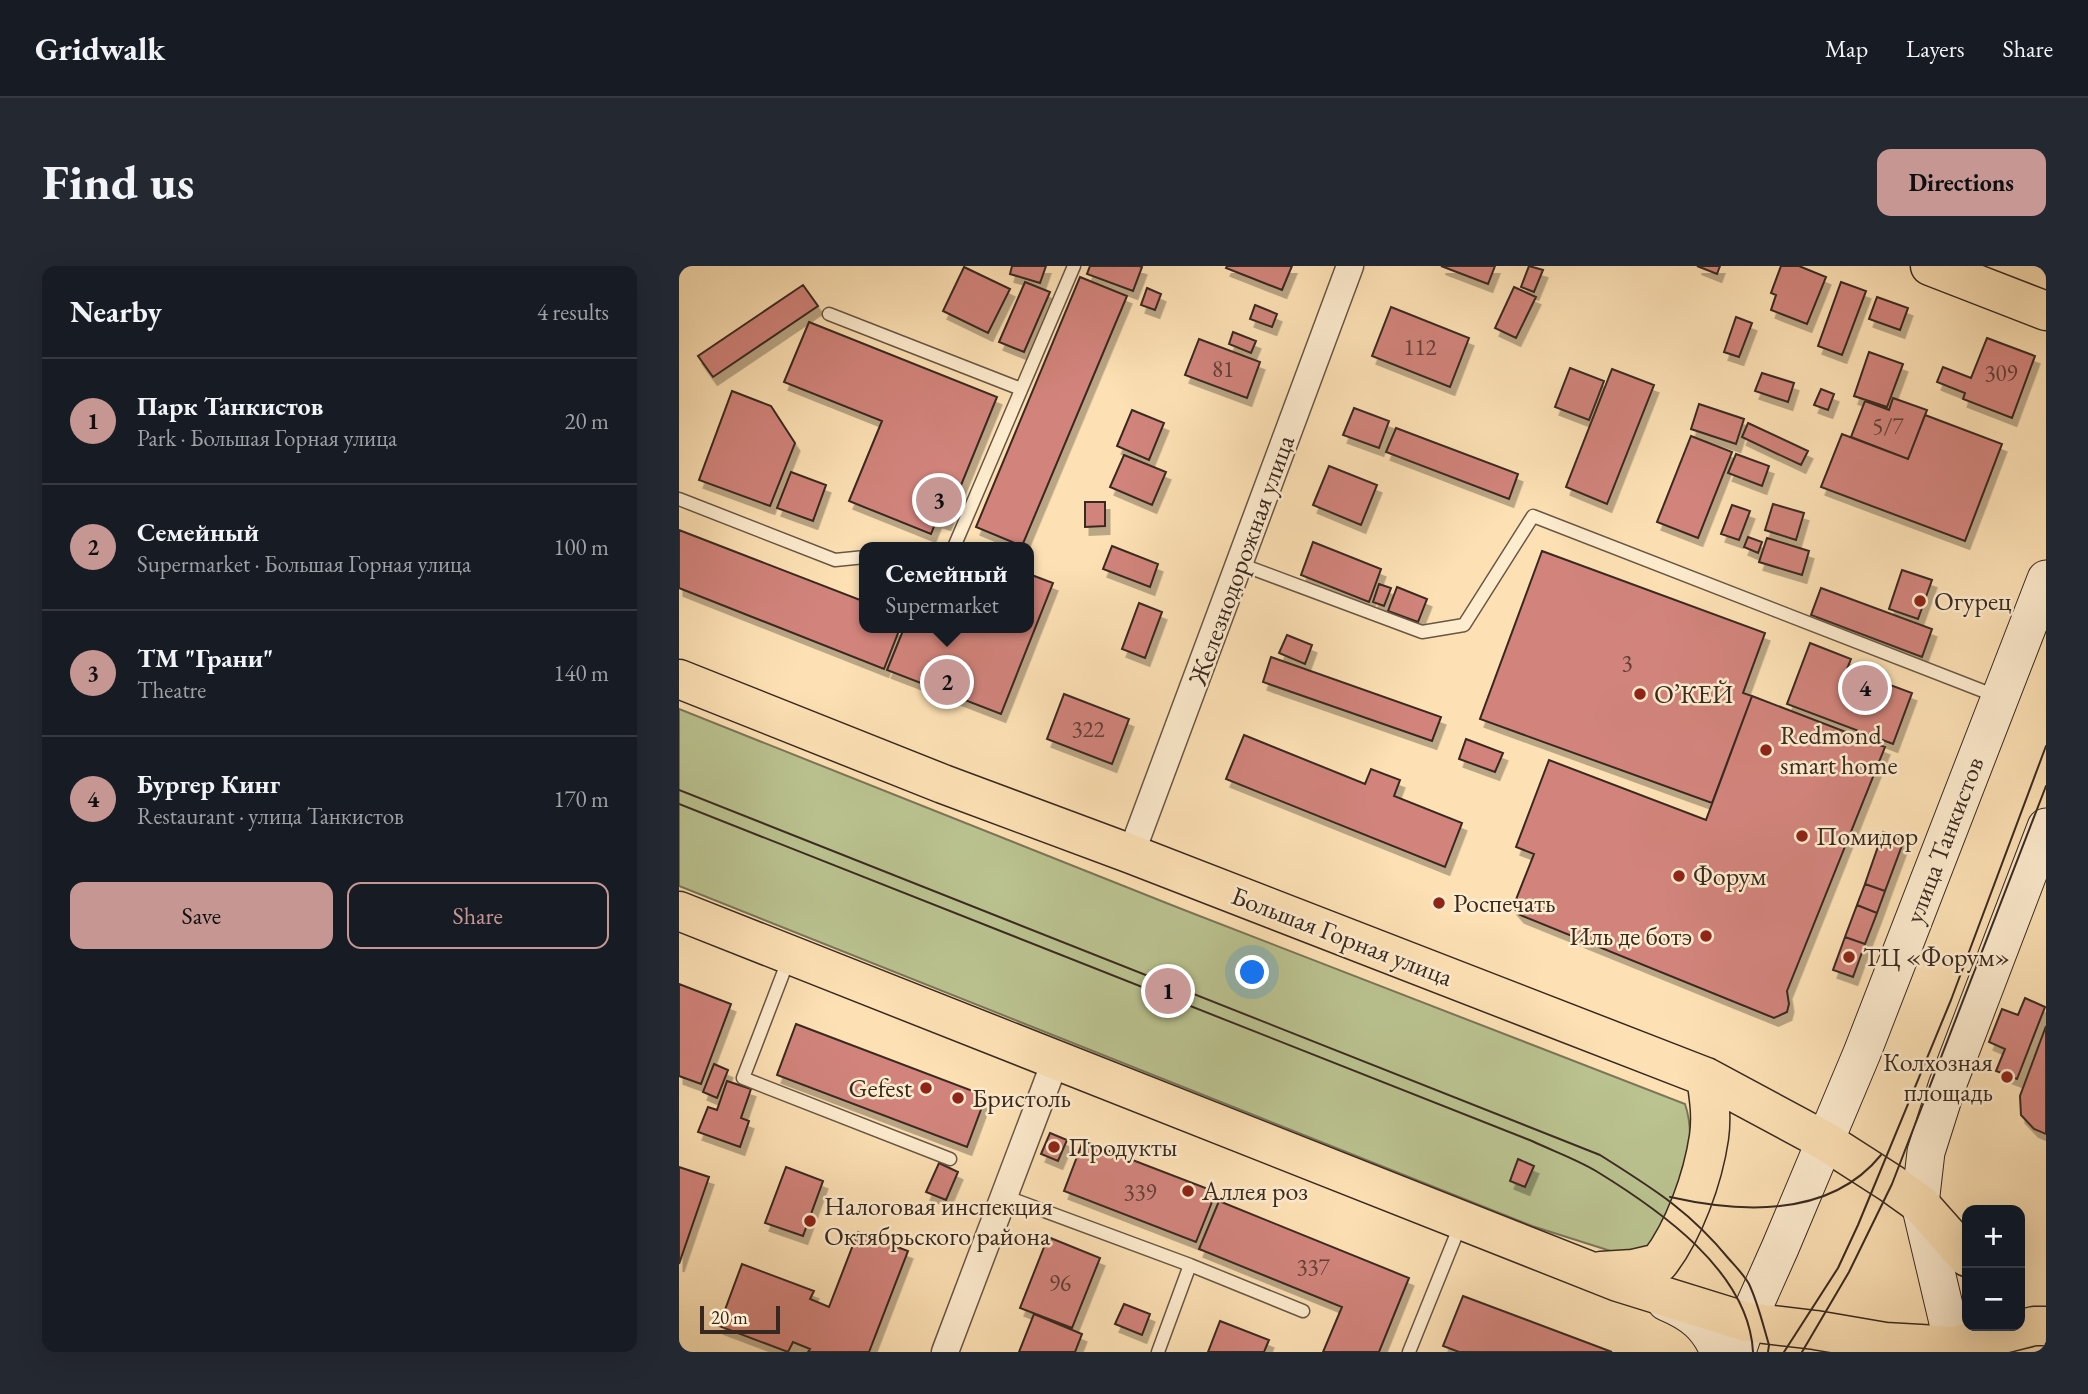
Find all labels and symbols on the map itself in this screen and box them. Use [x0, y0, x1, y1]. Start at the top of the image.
house number: 112 [1403, 332, 1437, 362]
house number: 81 [1212, 354, 1234, 384]
house number: 309 [1984, 358, 2018, 388]
house number: 5/7 [1872, 411, 1905, 441]
street label: Железнодорожная улица [1180, 430, 1302, 691]
pin: 3 [916, 474, 962, 526]
place label: Огурец [1934, 584, 2012, 618]
marker: Огурец [1912, 593, 1928, 609]
house number: 3 [1621, 648, 1633, 678]
pin: 2 [924, 656, 970, 708]
pin: 4 [1842, 662, 1888, 714]
place label: О’КЕЙ [1654, 677, 1733, 711]
marker: О’КЕЙ [1632, 686, 1648, 702]
house number: 322 [1071, 714, 1105, 744]
place label: Redmond smart home [1780, 718, 1898, 782]
marker: Redmond smart home [1758, 742, 1774, 758]
street label: улица Танкистов [1897, 752, 1991, 928]
place label: Помидор [1816, 819, 1918, 853]
marker: Помидор [1794, 828, 1810, 844]
place label: Форум [1693, 859, 1766, 893]
marker: Форум [1671, 868, 1687, 884]
street label: Большая Горная улица [1227, 878, 1458, 994]
place label: Роспечать [1453, 886, 1556, 920]
marker: Роспечать [1431, 895, 1447, 911]
place label: Иль де ботэ [1569, 919, 1692, 953]
marker: Иль де ботэ [1698, 928, 1714, 944]
place label: ТЦ «Форум» [1863, 940, 2010, 974]
marker: ТЦ «Форум» [1841, 949, 1857, 965]
your location [1235, 955, 1269, 989]
pin: 1 [1145, 965, 1191, 1017]
place label: Колхозная площадь [1883, 1045, 1993, 1109]
marker: Колхозная площадь [1999, 1069, 2015, 1085]
place label: Gefest [849, 1071, 912, 1105]
marker: Gefest [918, 1080, 934, 1096]
place label: Бристоль [972, 1081, 1071, 1115]
marker: Бристоль [950, 1090, 966, 1106]
place label: Продукты [1068, 1130, 1178, 1164]
marker: Продукты [1046, 1139, 1062, 1155]
place label: Аллея роз [1201, 1174, 1308, 1208]
house number: 339 [1123, 1177, 1157, 1207]
marker: Аллея роз [1180, 1183, 1196, 1199]
place label: Налоговая инспекция Октябрьского района [824, 1189, 1053, 1253]
marker: Налоговая инспекция Октябрьского района [802, 1213, 818, 1229]
house number: 337 [1296, 1252, 1331, 1282]
house number: 96 [1049, 1268, 1071, 1298]
scale bar [700, 1303, 781, 1335]

